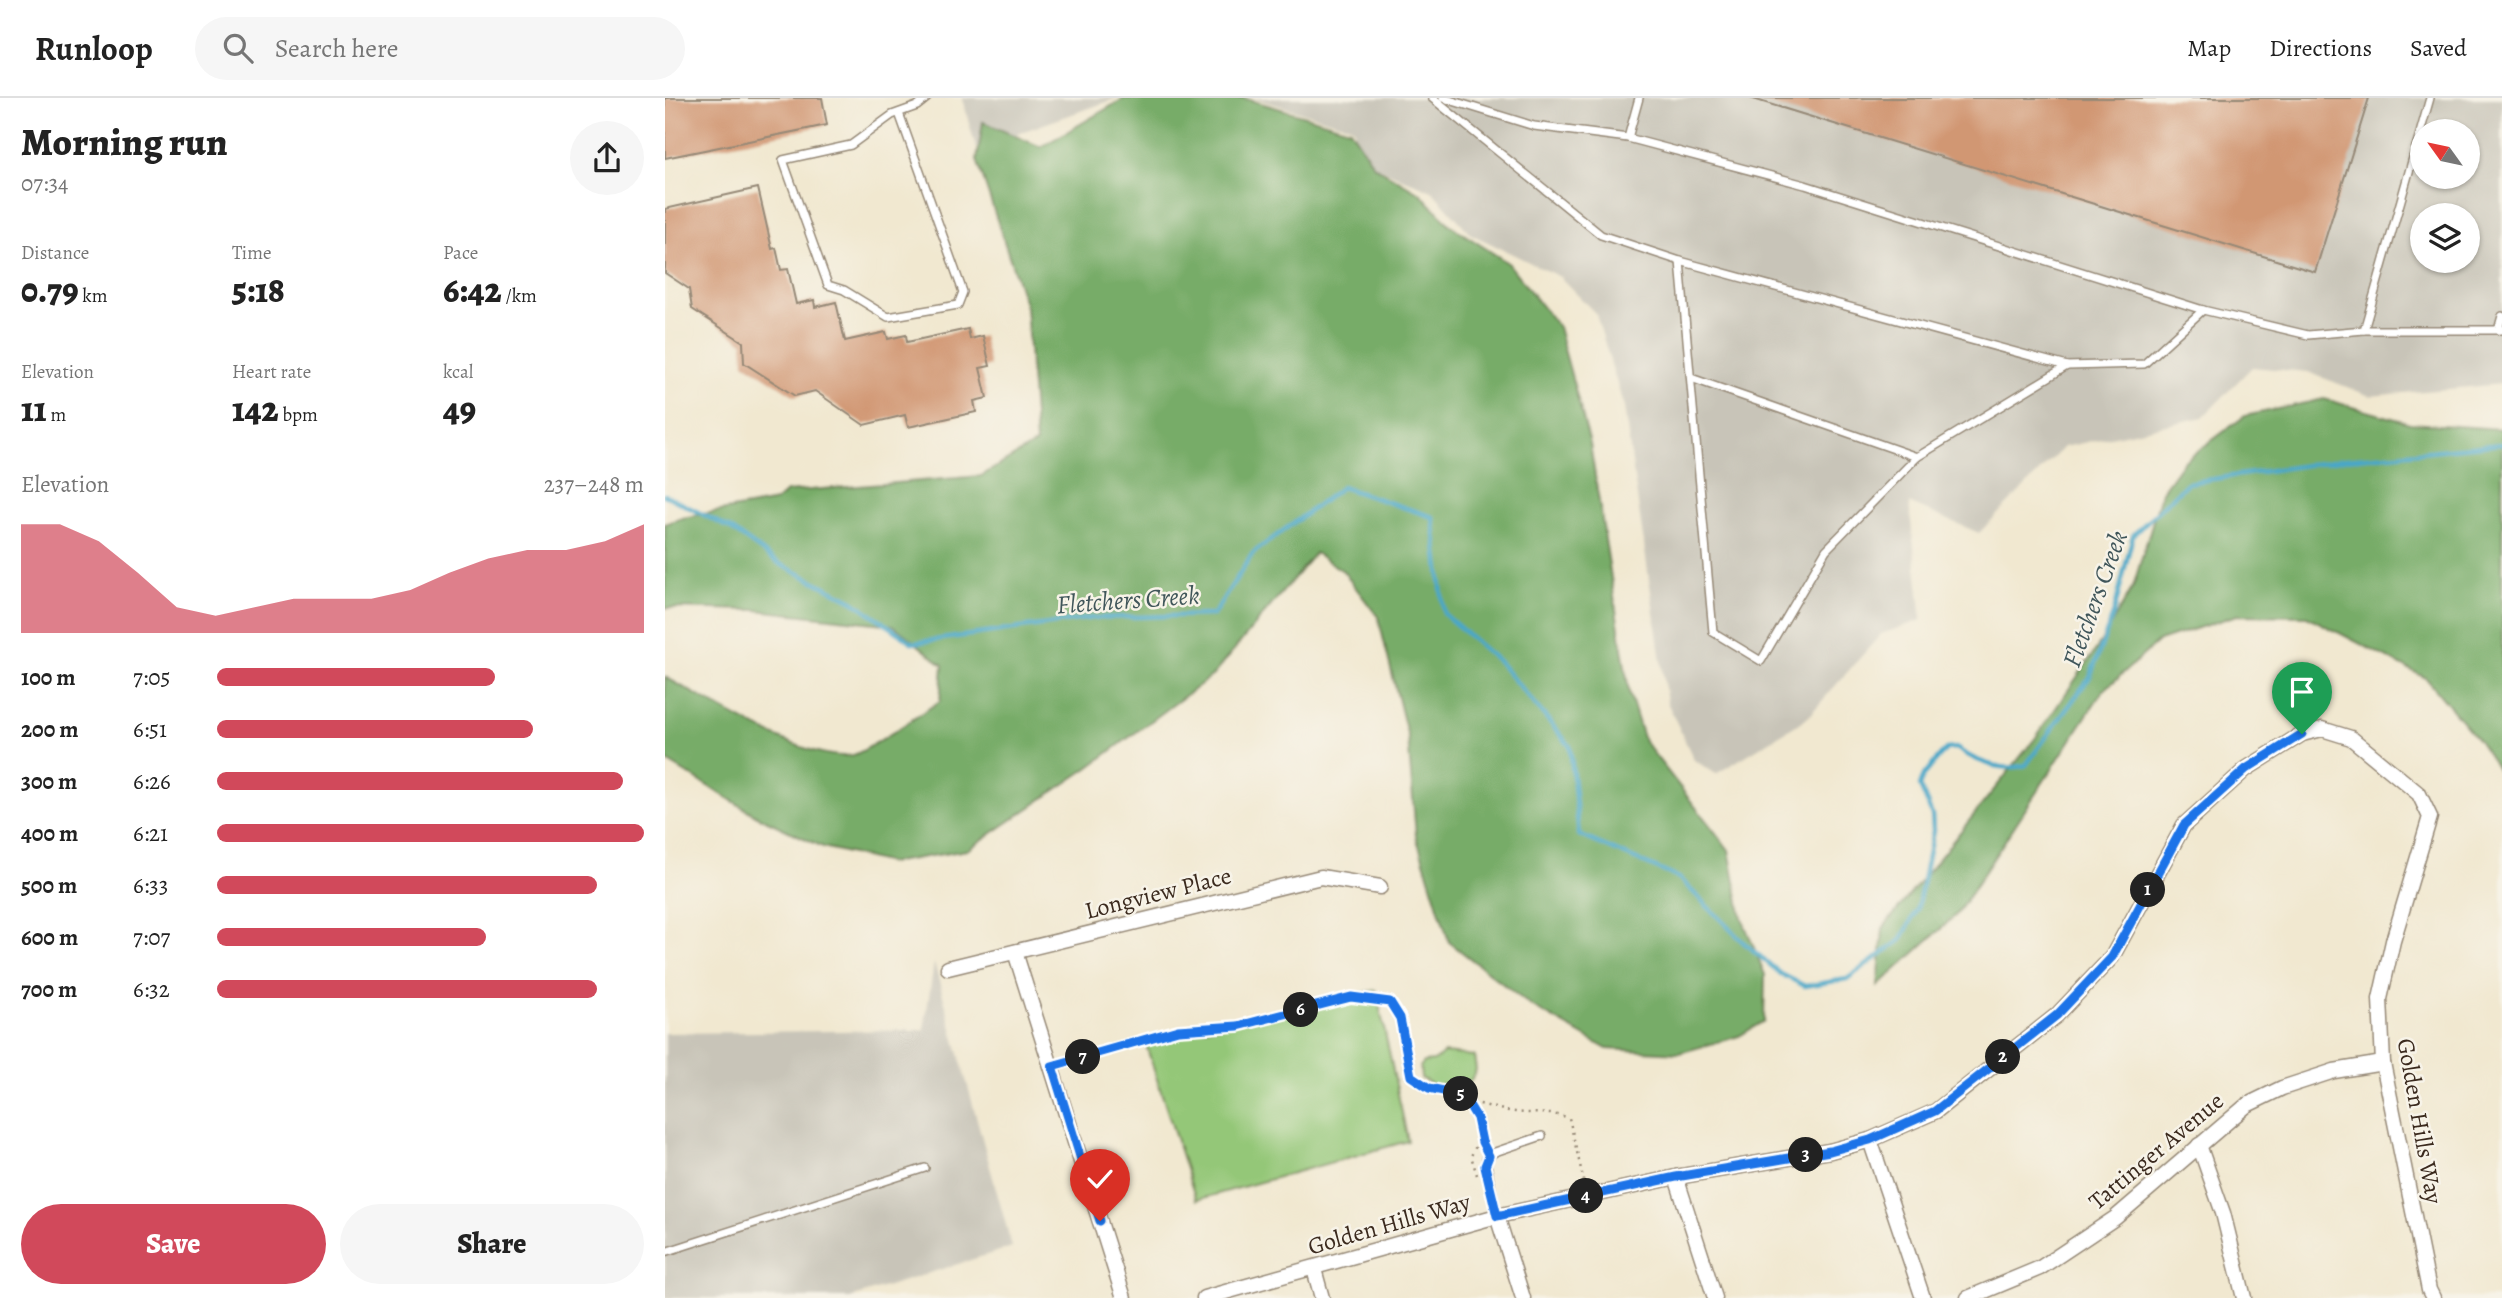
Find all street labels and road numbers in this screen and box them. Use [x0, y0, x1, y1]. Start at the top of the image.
street label: Longview Place [1081, 859, 1235, 927]
street label: Golden Hills Way [2390, 1036, 2450, 1207]
street label: Tattinger Avenue [2082, 1085, 2230, 1217]
street label: Golden Hills Way [1304, 1185, 1474, 1262]

